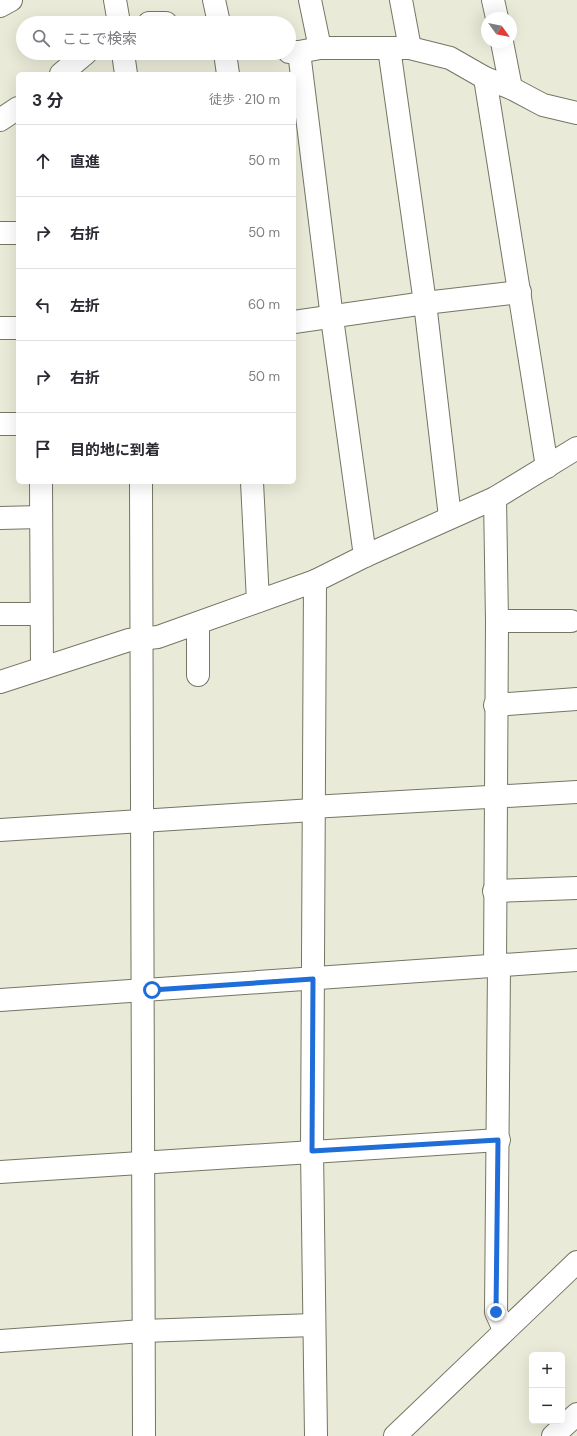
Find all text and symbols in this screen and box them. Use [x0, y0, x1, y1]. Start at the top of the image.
north arrow [481, 12, 517, 48]
search box [16, 16, 296, 60]
icon: search [30, 27, 52, 49]
text: ここで検索 [62, 29, 137, 49]
text: 3 分 [32, 89, 63, 111]
text: 徒歩 · 210 m [209, 91, 280, 108]
icon: ahead [32, 150, 54, 172]
text: 直進 [70, 152, 100, 172]
text: 50 m [248, 152, 280, 169]
icon: right [32, 222, 54, 244]
text: 右折 [70, 224, 100, 244]
text: 50 m [248, 224, 280, 241]
icon: left [32, 294, 54, 316]
text: 左折 [70, 296, 100, 316]
text: 60 m [248, 296, 280, 313]
icon: right [32, 366, 54, 388]
text: 右折 [70, 368, 100, 388]
text: 50 m [248, 368, 280, 385]
icon: arrive [32, 438, 54, 460]
text: 目的地に到着 [70, 440, 160, 460]
route start [143, 981, 161, 999]
route end [487, 1303, 505, 1321]
map controls [529, 1352, 565, 1424]
button: + [529, 1352, 565, 1388]
button: − [529, 1388, 565, 1424]

